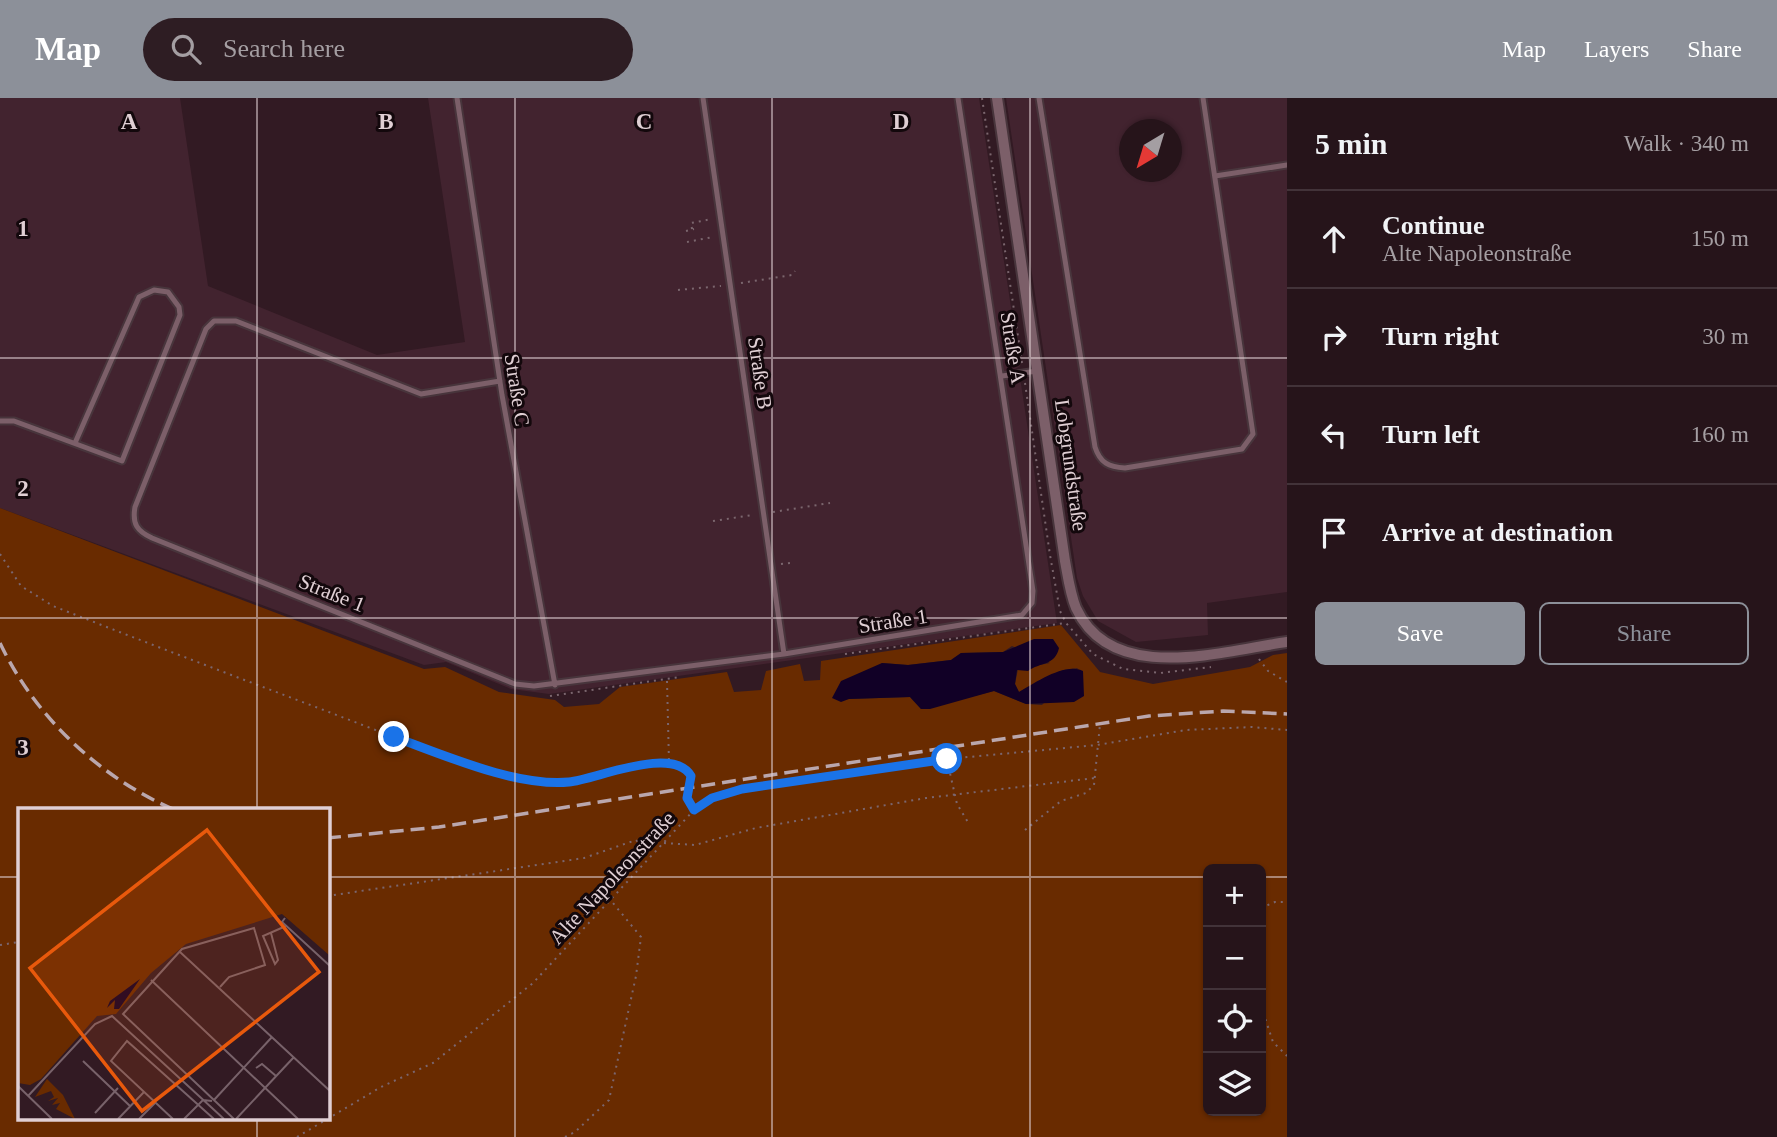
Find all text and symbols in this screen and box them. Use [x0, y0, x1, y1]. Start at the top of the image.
search box [143, 18, 633, 81]
icon: search [167, 30, 205, 68]
text: Map [35, 31, 101, 67]
text: Search here [223, 34, 345, 63]
text: Map [1502, 36, 1546, 62]
text: Layers [1584, 36, 1649, 62]
text: Share [1687, 36, 1742, 62]
text: A [121, 109, 138, 134]
text: B [378, 109, 394, 134]
text: C [636, 109, 652, 134]
text: D [893, 109, 909, 134]
north arrow [1119, 119, 1182, 182]
text: 5 min [1315, 127, 1388, 160]
text: Walk · 340 m [1624, 131, 1749, 156]
text: Continue [1382, 211, 1485, 240]
text: 1 [17, 216, 29, 241]
icon: ahead [1315, 220, 1353, 258]
text: 150 m [1691, 226, 1749, 251]
text: Alte Napoleonstraße [1382, 241, 1572, 266]
street label: Straße A [995, 310, 1031, 387]
icon: right [1315, 318, 1353, 356]
text: Turn right [1382, 322, 1499, 351]
text: 30 m [1702, 324, 1749, 349]
street label: Straße B [743, 335, 777, 411]
street label: Straße C [499, 352, 535, 428]
street label: Lobgrundstraße [1050, 397, 1092, 533]
icon: left [1315, 416, 1353, 454]
text: Turn left [1382, 420, 1480, 449]
text: 160 m [1691, 422, 1749, 447]
text: 2 [17, 476, 29, 501]
icon: arrive [1315, 514, 1353, 552]
text: Arrive at destination [1382, 518, 1613, 547]
street label: Straße 1 [295, 569, 369, 617]
button: Save [1315, 602, 1525, 665]
button: Share [1539, 602, 1749, 665]
street label: Straße 1 [857, 604, 929, 638]
route end [378, 721, 409, 752]
text: 3 [17, 735, 29, 760]
route start [931, 743, 962, 774]
street label: Alte Napoleonstraße [544, 806, 680, 950]
inset map [18, 808, 329, 1119]
map controls [1203, 864, 1266, 1116]
button: + [1203, 864, 1266, 927]
button: − [1203, 927, 1266, 990]
button: locate [1203, 990, 1266, 1053]
button: layers [1203, 1053, 1266, 1116]

